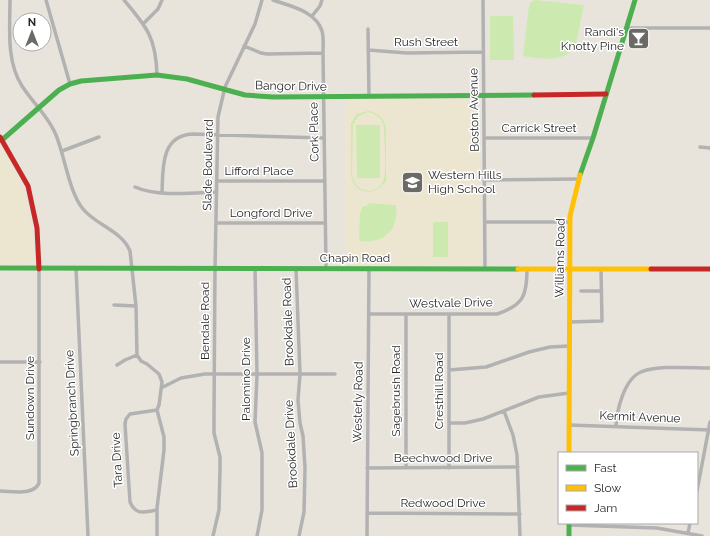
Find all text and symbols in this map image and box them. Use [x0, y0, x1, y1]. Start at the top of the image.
north arrow [12, 12, 52, 52]
text: N [28, 16, 36, 29]
place label: Randi's Knotty Pine [561, 25, 624, 53]
bar icon: Randi's Knotty Pine [626, 26, 652, 52]
street label: Rush Street [394, 35, 458, 49]
street label: Boston Avenue [466, 68, 482, 152]
street label: Bangor Drive [255, 78, 327, 94]
street label: Cork Place [306, 102, 322, 162]
street label: Slade Boulevard [200, 119, 216, 211]
street label: Carrick Street [501, 121, 577, 135]
street label: Lifford Place [225, 164, 293, 178]
place label: Western Hills High School [428, 168, 502, 196]
school or university icon: Western Hills High School [400, 169, 426, 195]
street label: Longford Drive [230, 206, 312, 220]
street label: Williams Road [552, 218, 568, 298]
street label: Chapin Road [320, 251, 390, 265]
street label: Brookdale Road [279, 278, 297, 366]
street label: Bendale Road [198, 282, 212, 360]
street label: Westvale Drive [409, 295, 493, 311]
street label: Palomino Drive [239, 337, 253, 421]
street label: Sagebrush Road [389, 345, 403, 437]
street label: Springbranch Drive [62, 350, 82, 456]
street label: Cresthill Road [432, 353, 446, 429]
street label: Sundown Drive [23, 356, 37, 440]
street label: Westerly Road [350, 361, 366, 443]
street label: Brookdale Drive [282, 400, 300, 488]
street label: Kermit Avenue [599, 409, 681, 425]
street label: Tara Drive [109, 432, 125, 488]
street label: Beechwood Drive [394, 451, 492, 465]
legend [558, 452, 698, 524]
text: Fast [594, 461, 617, 475]
text: Slow [594, 481, 621, 495]
street label: Redwood Drive [400, 496, 486, 510]
text: Jam [594, 501, 617, 515]

